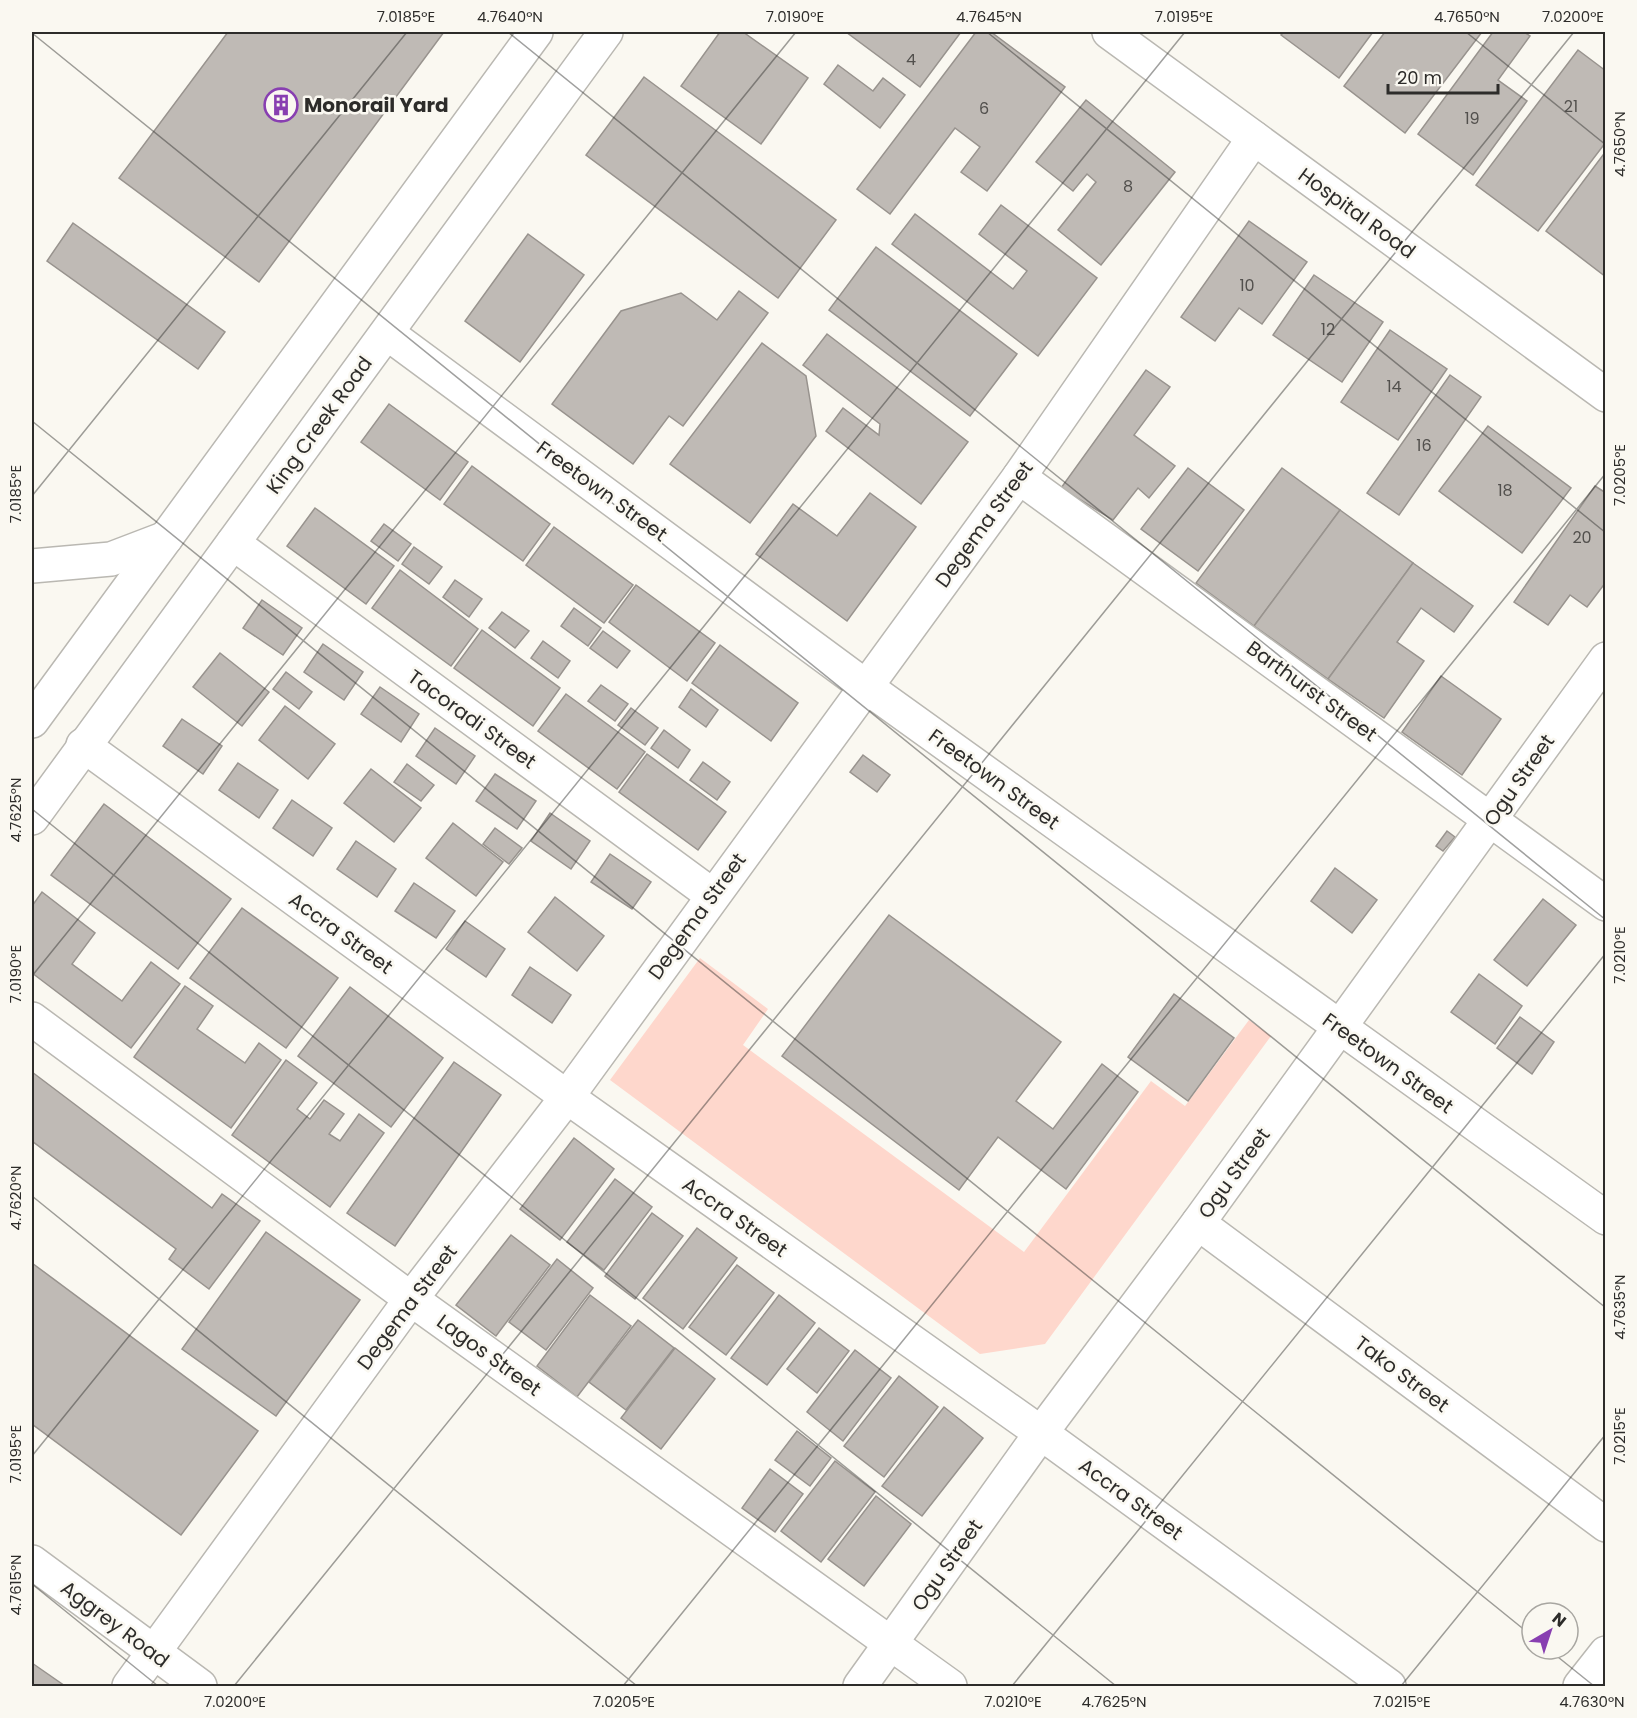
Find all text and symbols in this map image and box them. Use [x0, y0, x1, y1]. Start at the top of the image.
text: 7.0185°E [377, 6, 435, 27]
text: 4.7640°N [477, 6, 543, 27]
text: 7.0190°E [766, 6, 824, 27]
text: 4.7645°N [956, 6, 1022, 27]
text: 7.0195°E [1155, 6, 1213, 27]
text: 4.7650°N [1434, 6, 1500, 27]
text: 7.0200°E [1542, 6, 1604, 27]
house number: 4 [906, 48, 916, 71]
scale bar [1388, 57, 1498, 95]
text: 20 m [1397, 65, 1442, 90]
building icon: Monorail Yard [263, 87, 299, 123]
place label: Monorail Yard [304, 91, 449, 119]
house number: 21 [1564, 95, 1578, 118]
house number: 6 [979, 97, 989, 120]
house number: 19 [1464, 107, 1480, 130]
text: 4.7650°N [1609, 111, 1630, 177]
street label: Hospital Road [1293, 161, 1421, 265]
house number: 8 [1123, 175, 1133, 198]
house number: 10 [1239, 274, 1255, 297]
house number: 12 [1321, 318, 1335, 341]
street label: King Creek Road [260, 350, 378, 500]
house number: 14 [1386, 375, 1402, 398]
street label: Freetown Street [531, 434, 673, 548]
house number: 16 [1416, 434, 1432, 457]
text: 7.0205°E [1609, 444, 1630, 506]
street label: Degema Street [928, 455, 1040, 593]
text: 7.0185°E [5, 465, 26, 523]
house number: 18 [1497, 479, 1513, 502]
house number: 20 [1572, 526, 1592, 549]
street label: Barthurst Street [1241, 634, 1383, 748]
street label: Tacoradi Street [402, 663, 542, 775]
street label: Freetown Street [923, 722, 1065, 836]
street label: Ogu Street [1477, 729, 1561, 831]
text: 4.7625°N [5, 777, 26, 843]
street label: Degema Street [641, 847, 753, 985]
street label: Accra Street [283, 886, 399, 980]
text: 7.0210°E [1609, 926, 1630, 984]
text: 7.0190°E [5, 945, 26, 1003]
street label: Freetown Street [1317, 1006, 1459, 1120]
street label: Ogu Street [1192, 1122, 1276, 1224]
text: 4.7620°N [5, 1165, 26, 1231]
street label: Accra Street [677, 1170, 793, 1264]
street label: Degema Street [351, 1238, 463, 1376]
text: 4.7635°N [1609, 1274, 1630, 1340]
street label: Lagos Street [431, 1308, 547, 1402]
street label: Tako Street [1349, 1329, 1455, 1419]
text: 7.0215°E [1609, 1407, 1630, 1465]
text: 7.0195°E [5, 1425, 26, 1483]
street label: Accra Street [1073, 1452, 1189, 1546]
street label: Ogu Street [905, 1514, 989, 1616]
text: 4.7615°N [5, 1554, 26, 1616]
street label: Aggrey Road [55, 1574, 175, 1674]
north arrow [1520, 1601, 1580, 1661]
text: N [1547, 1607, 1571, 1632]
text: 7.0200°E [204, 1691, 266, 1712]
text: 7.0205°E [593, 1691, 655, 1712]
text: 7.0210°E [984, 1691, 1042, 1712]
text: 4.7625°N [1081, 1691, 1147, 1712]
text: 7.0215°E [1373, 1691, 1431, 1712]
text: 4.7630°N [1559, 1691, 1625, 1712]

